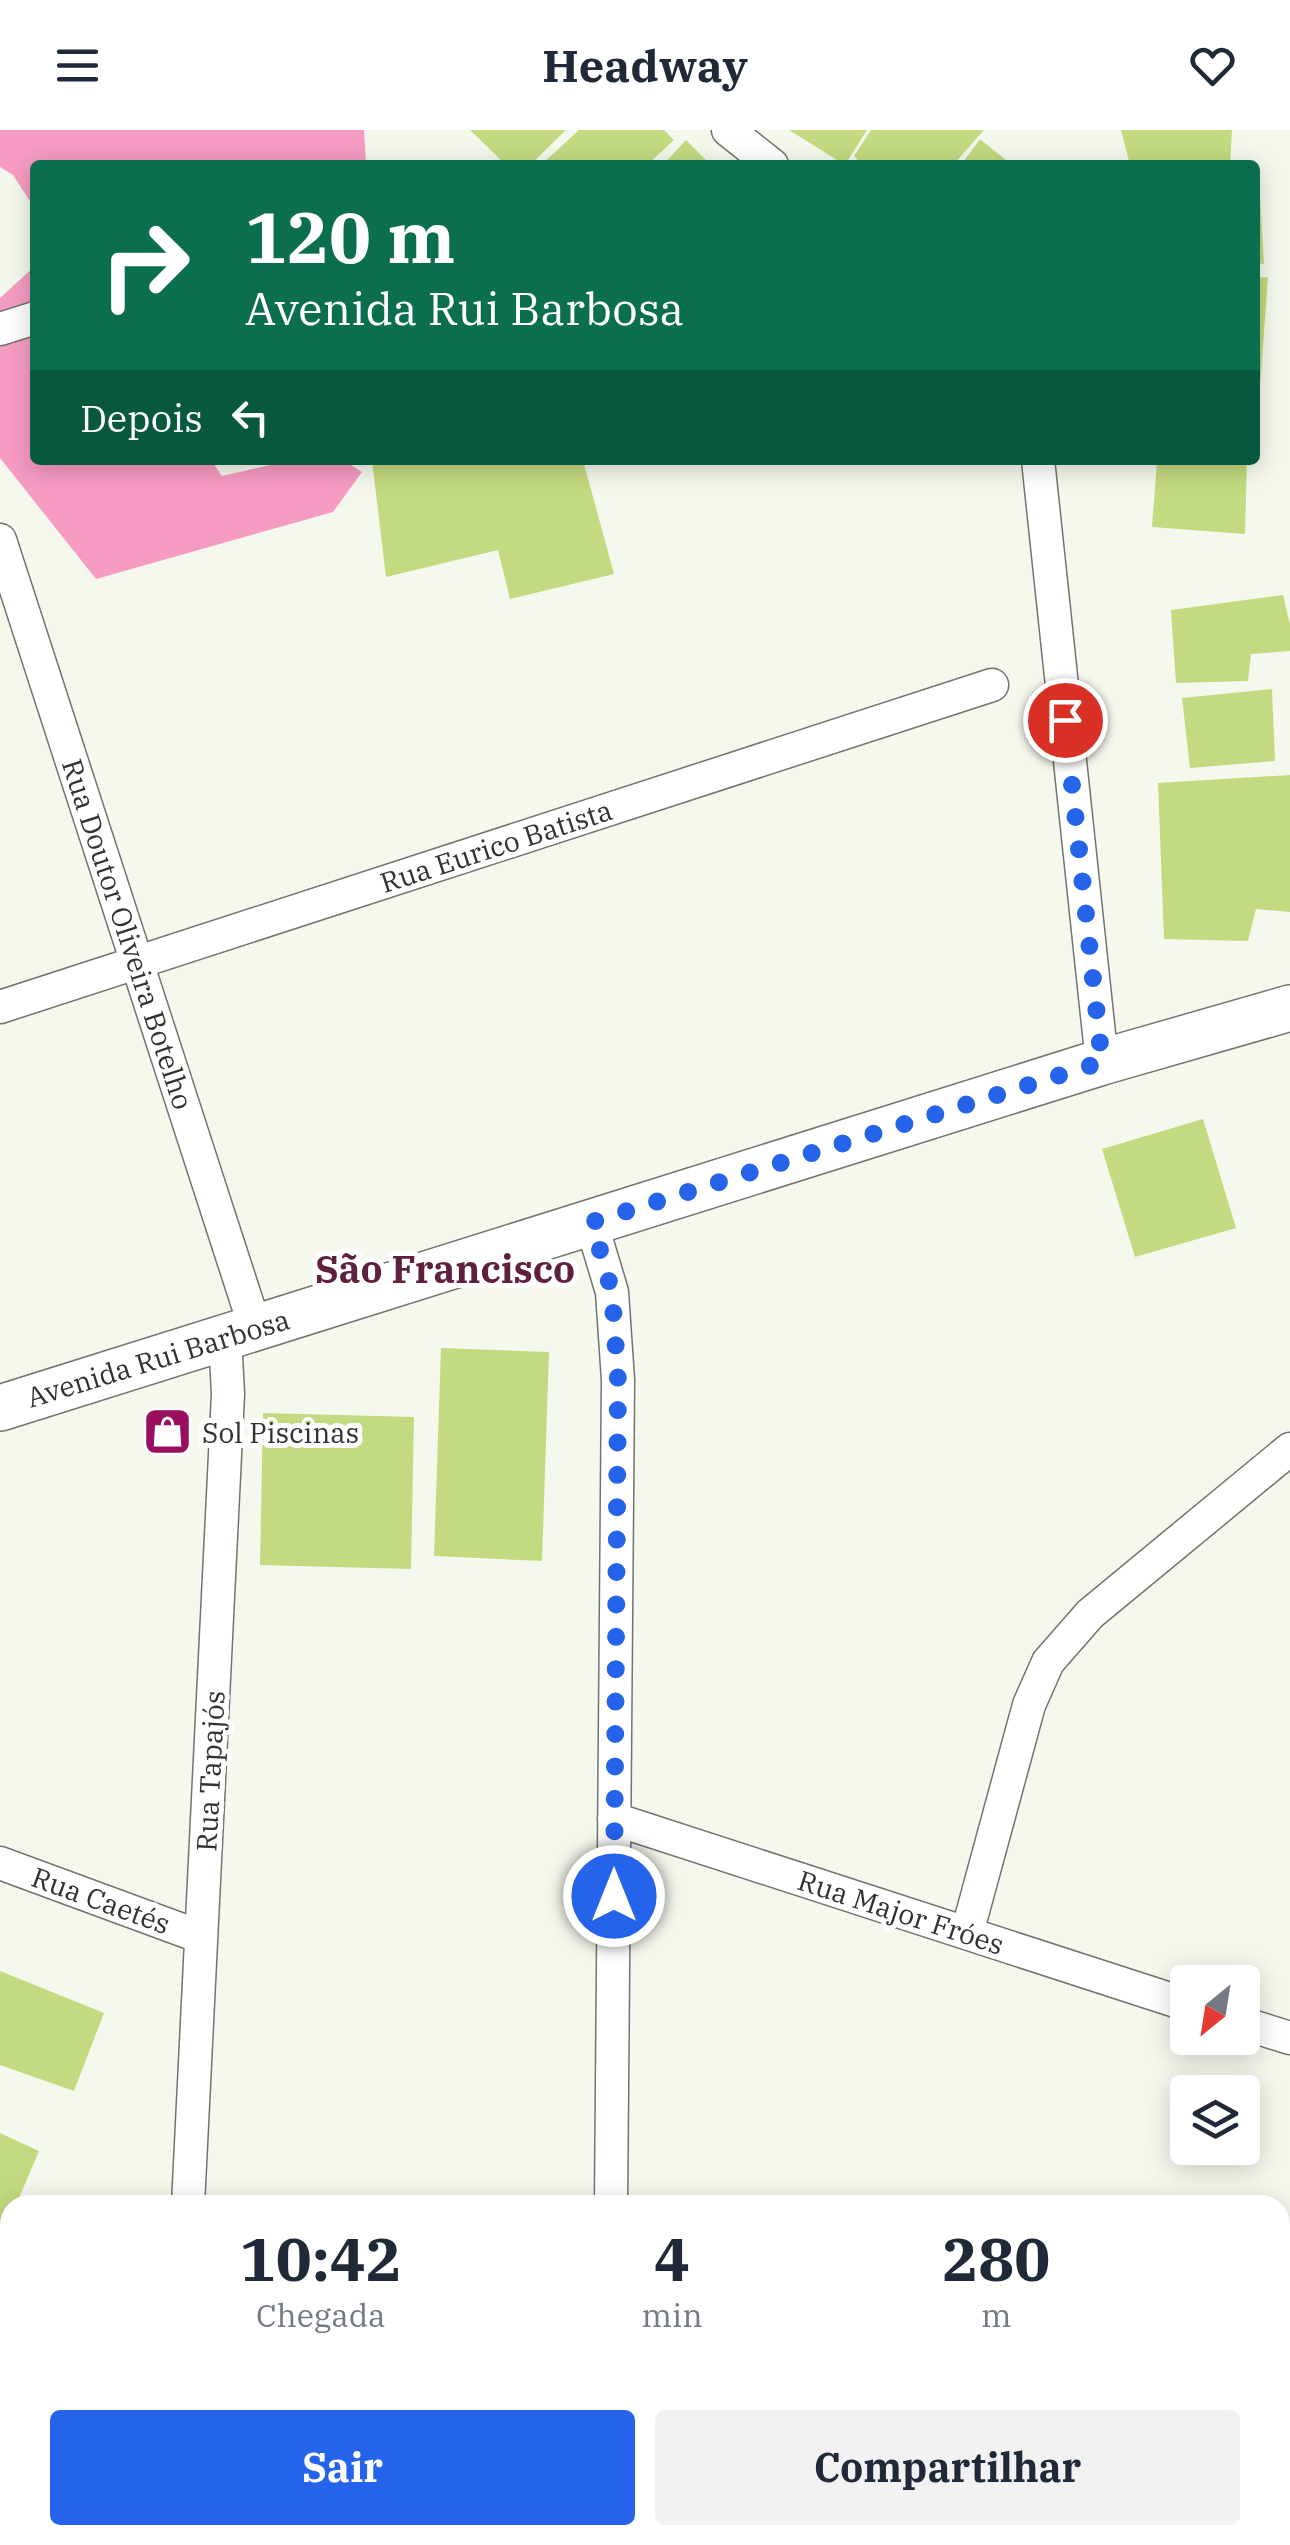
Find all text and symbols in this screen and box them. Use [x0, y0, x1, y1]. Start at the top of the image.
text: Headway [542, 36, 748, 94]
icon: menu [50, 38, 105, 93]
icon: heart [1185, 38, 1240, 93]
text: 120 m [245, 191, 455, 282]
icon: right [80, 200, 210, 330]
text: Avenida Rui Barbosa [245, 279, 684, 337]
icon: left [223, 390, 278, 445]
text: Depois [80, 393, 203, 442]
pin [1023, 678, 1108, 763]
icon: arrive [1038, 693, 1093, 748]
street label: Rua Doutor Oliveira Botelho [54, 754, 202, 1114]
street label: Rua Eurico Batista [375, 791, 617, 901]
district label: São Francisco [315, 1244, 575, 1293]
street label: Avenida Rui Barbosa [22, 1300, 294, 1416]
shop icon: Sol Piscinas [141, 1406, 193, 1458]
place label: Sol Piscinas [202, 1414, 359, 1451]
street label: Rua Tapajós [187, 1690, 233, 1852]
position arrow [562, 1844, 666, 1948]
street label: Rua Caetés [27, 1858, 175, 1942]
street label: Rua Major Fróes [793, 1861, 1009, 1963]
north arrow [1170, 1965, 1260, 2055]
map controls [1170, 1965, 1260, 2165]
button: layers [1170, 2075, 1260, 2165]
text: 10:42 [240, 2219, 402, 2298]
text: 4 [654, 2219, 690, 2298]
text: 280 [942, 2219, 1050, 2298]
text: Chegada [256, 2294, 386, 2336]
text: min [642, 2294, 703, 2336]
text: m [981, 2294, 1012, 2336]
button: Sair [50, 2410, 635, 2525]
button: Compartilhar [655, 2410, 1240, 2525]

